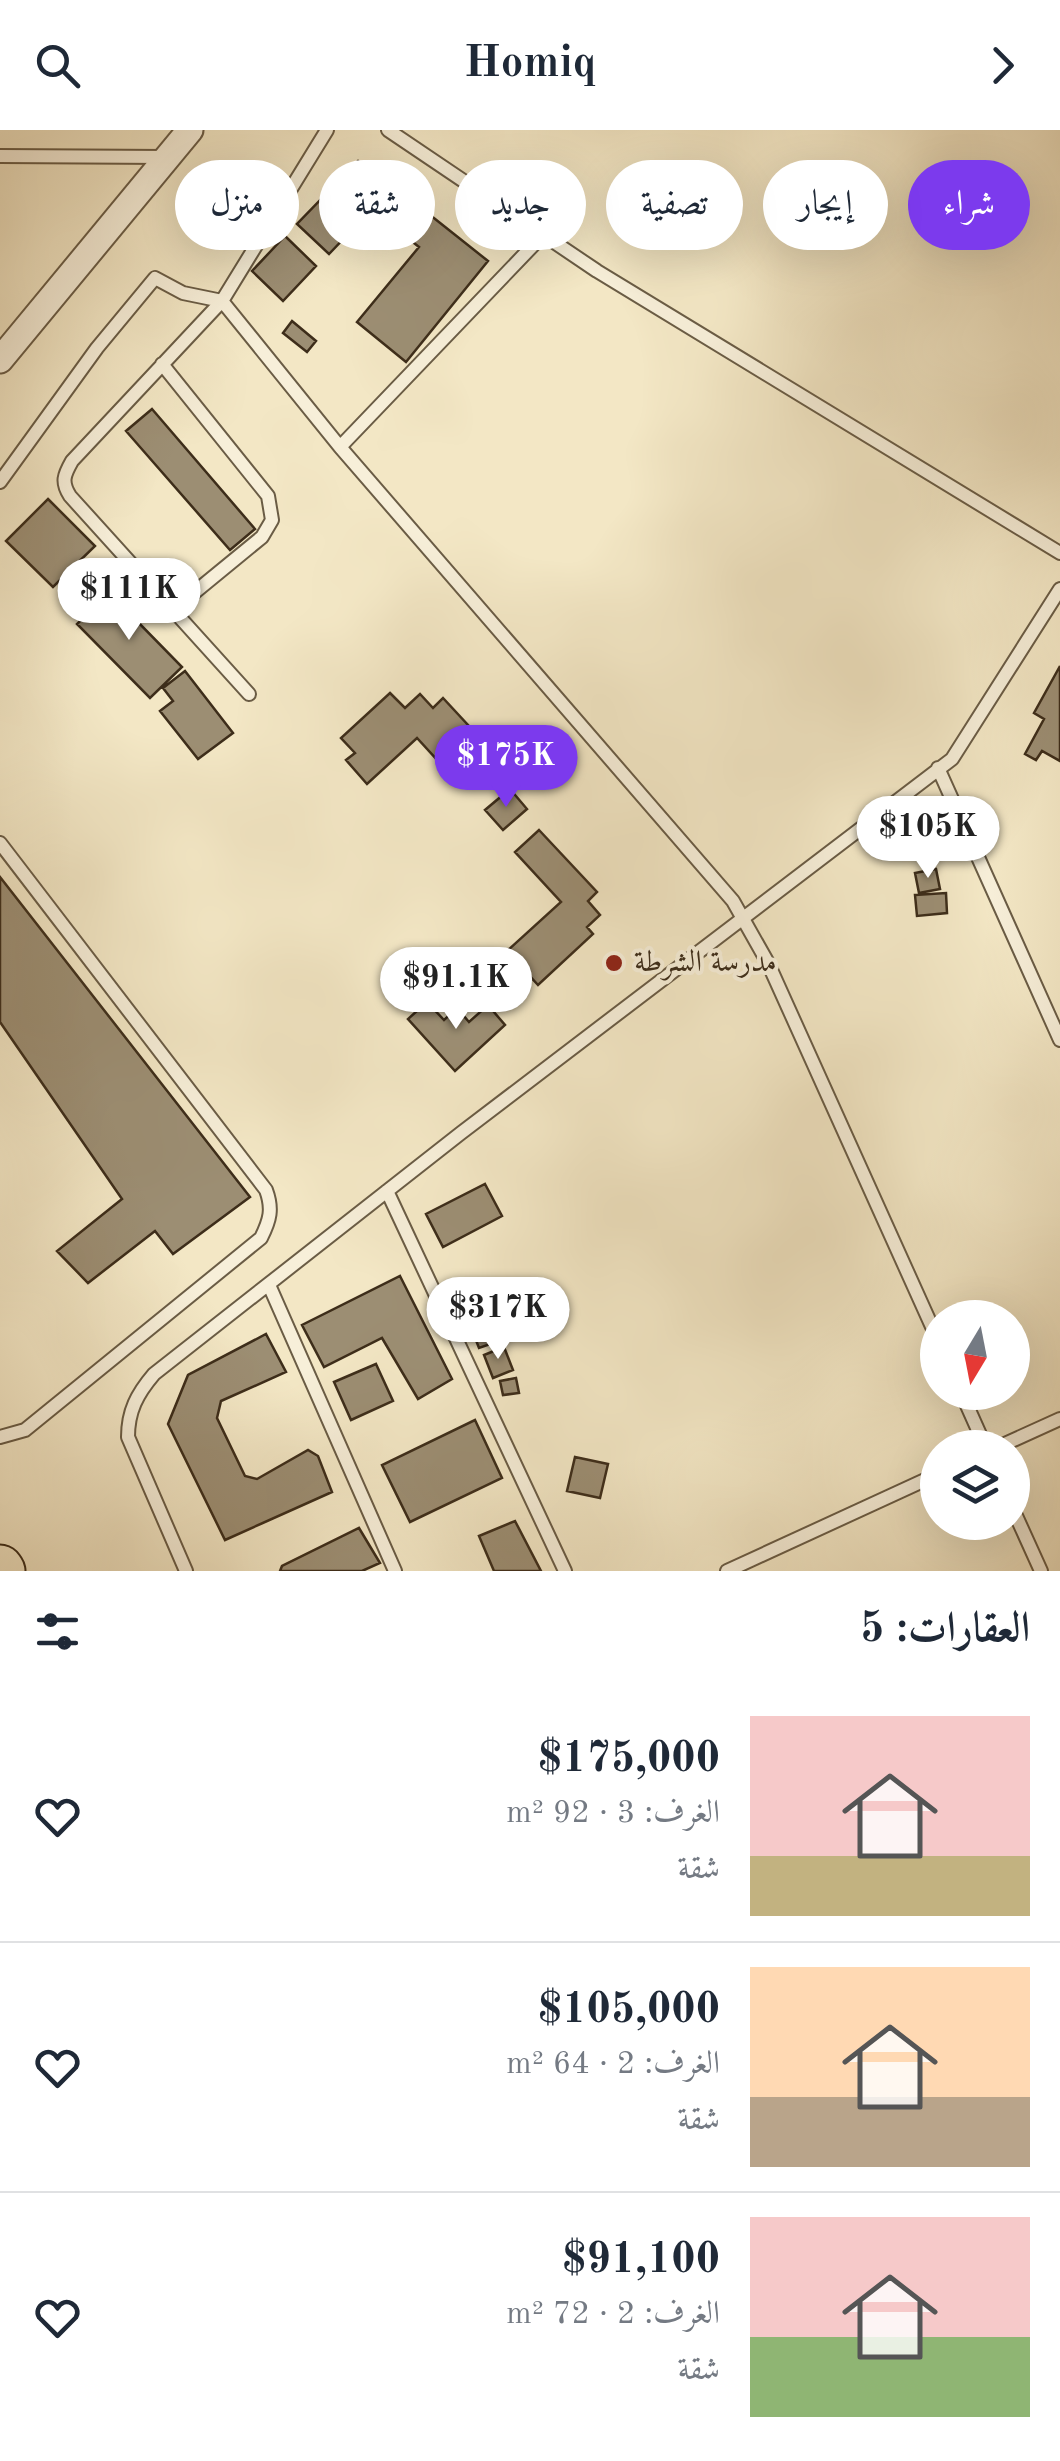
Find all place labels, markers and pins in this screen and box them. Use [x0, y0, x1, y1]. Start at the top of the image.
pin: $111K [59, 558, 199, 643]
pin: $175K [436, 725, 576, 810]
pin: $105K [858, 796, 998, 881]
pin: $91.1K [375, 947, 537, 1032]
place label: مدرسة الشرطة [634, 948, 777, 981]
marker: مدرسة الشرطة [603, 952, 625, 974]
pin: $317K [428, 1277, 568, 1362]

